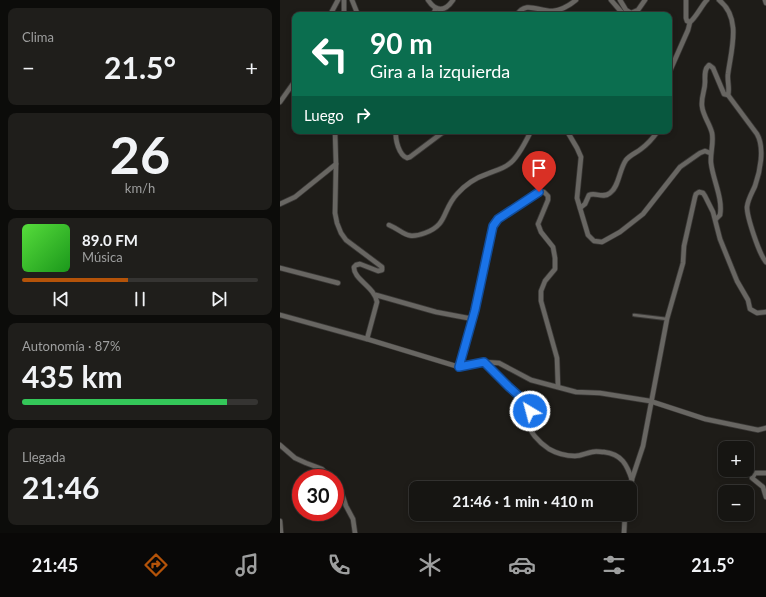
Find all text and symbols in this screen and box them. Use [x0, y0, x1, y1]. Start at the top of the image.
text: 90 m [370, 26, 433, 60]
icon: left [304, 28, 356, 80]
text: Clima [22, 29, 54, 45]
text: 21.5° [104, 49, 176, 85]
text: − [22, 54, 35, 81]
text: + [245, 54, 258, 81]
text: Gira a la izquierda [370, 60, 510, 82]
icon: right [352, 104, 374, 126]
text: Luego [304, 106, 344, 124]
text: 26 [110, 123, 170, 185]
pin [522, 151, 556, 192]
icon: arrive [528, 157, 550, 179]
text: km/h [125, 180, 155, 196]
text: 89.0 FM [82, 231, 138, 249]
text: Música [82, 249, 123, 265]
icon: previous [50, 288, 72, 310]
icon: pause [129, 288, 151, 310]
icon: next [208, 288, 230, 310]
text: Autonomía · 87% [22, 338, 120, 354]
text: 435 km [22, 358, 123, 394]
position arrow [509, 390, 551, 432]
map controls [718, 441, 754, 521]
button: + [718, 441, 754, 477]
text: Llegada [22, 449, 66, 465]
text: 21:46 [22, 469, 99, 505]
speed limit sign: 30 [292, 469, 344, 521]
button: − [718, 485, 754, 521]
text: 21:46 · 1 min · 410 m [453, 492, 593, 510]
icon: directions [142, 551, 170, 579]
icon: music [233, 551, 261, 579]
icon: phone [325, 551, 353, 579]
icon: climate [416, 551, 444, 579]
icon: car [508, 551, 536, 579]
icon: filters [600, 551, 628, 579]
text: 21:45 [32, 554, 78, 576]
text: 21.5° [691, 554, 734, 576]

